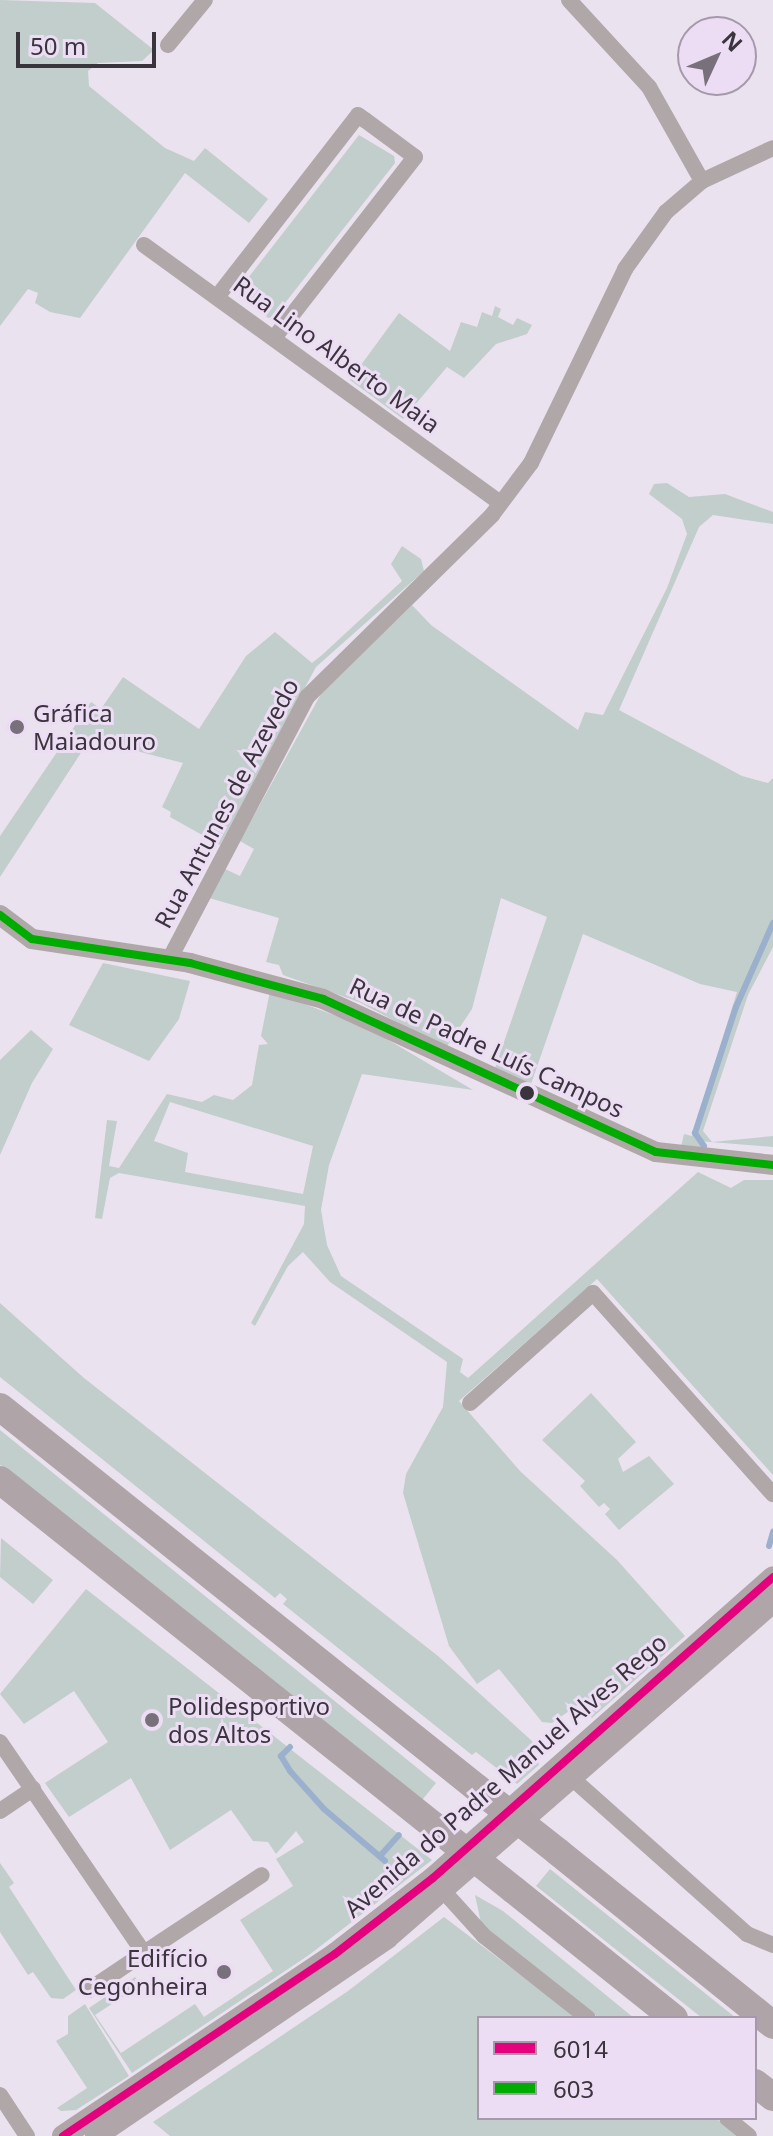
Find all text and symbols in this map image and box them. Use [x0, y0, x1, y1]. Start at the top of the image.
scale bar [20, 16, 160, 66]
north arrow [677, 16, 757, 96]
text: N [716, 24, 750, 58]
text: 50 m [30, 29, 86, 62]
street label: Rua Lino Alberto Maia [228, 270, 446, 438]
street label: Rua Antunes de Azevedo [148, 673, 304, 933]
place label: Gráfica Maiadouro [33, 699, 156, 755]
marker: Gráfica Maiadouro [8, 718, 26, 736]
street label: Rua de Padre Luís Campos [345, 971, 629, 1123]
unlabelled marker [519, 1085, 535, 1101]
street label: Avenida do Padre Manuel Alves Rego [338, 1627, 672, 1923]
place label: Polidesportivo dos Altos [168, 1692, 330, 1748]
marker: Polidesportivo dos Altos [143, 1711, 161, 1729]
place label: Edifício Cegonheira [78, 1944, 208, 2000]
marker: Edifício Cegonheira [215, 1963, 233, 1981]
legend [477, 2016, 757, 2120]
text: 6014 [553, 2032, 608, 2065]
text: 603 [553, 2072, 594, 2105]

